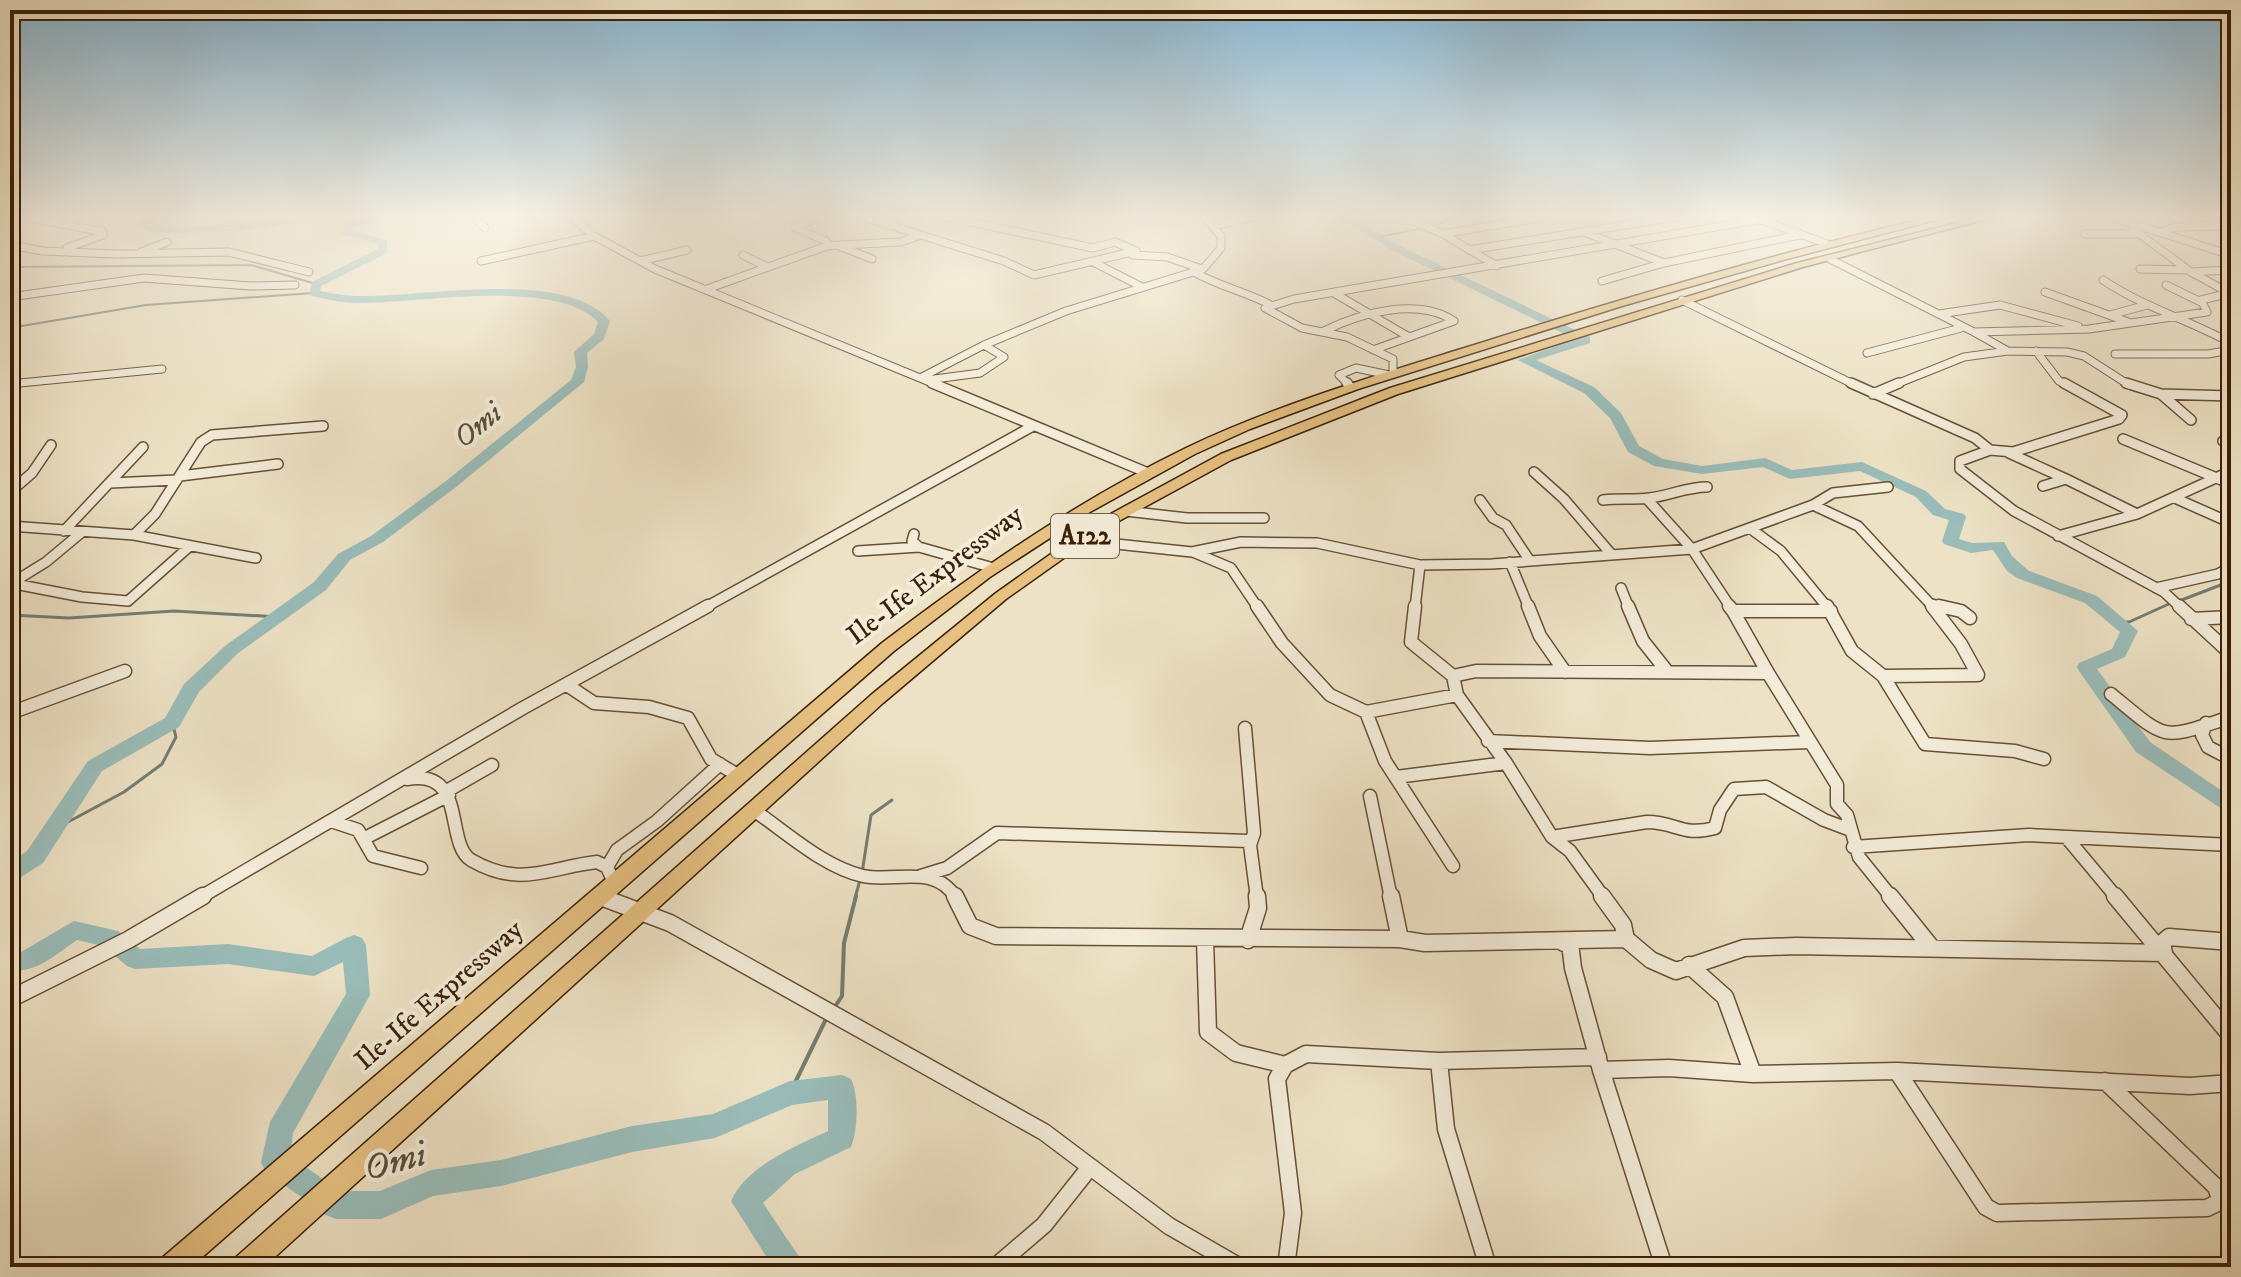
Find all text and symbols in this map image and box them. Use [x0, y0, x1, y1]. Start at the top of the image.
water label: Omi [446, 394, 511, 457]
street label: Ile-Ife Expressway [840, 497, 1031, 653]
road number: A122 [1051, 514, 1119, 558]
street label: Ile-Ife Expressway [348, 912, 531, 1078]
water label: Omi [359, 1132, 433, 1192]

